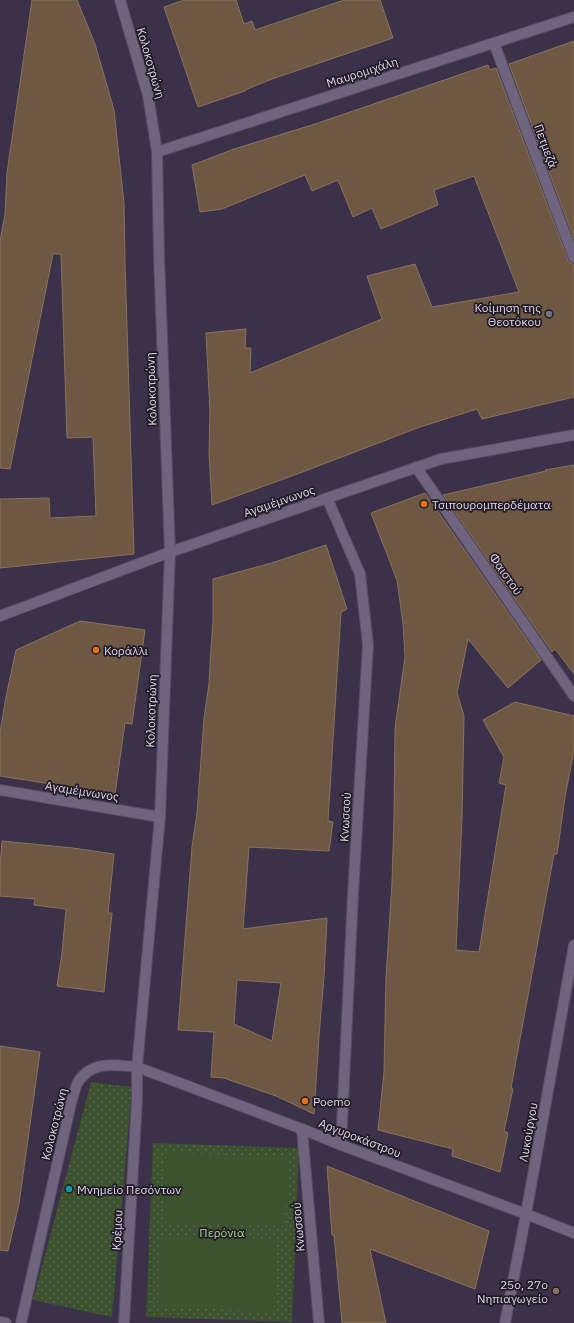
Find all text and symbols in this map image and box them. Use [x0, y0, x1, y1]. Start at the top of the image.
street label: Κολοκοτρώνη [134, 26, 168, 100]
street label: Μαυρομιχάλη [324, 53, 400, 91]
street label: Πετμεζά [531, 122, 561, 170]
place label: Κοίμηση της Θεοτόκου [474, 300, 541, 329]
marker: Κοίμηση της Θεοτόκου [544, 309, 554, 319]
street label: Κολοκοτρώνη [142, 352, 160, 426]
street label: Αγαμέμνωνος [241, 482, 317, 520]
place label: Τσιπουρομπερδέματα [432, 497, 551, 512]
marker: Τσιπουρομπερδέματα [419, 499, 429, 509]
street label: Φαιστού [486, 550, 526, 598]
place label: Κοράλλι [104, 643, 149, 658]
marker: Κοράλλι [91, 645, 101, 655]
street label: Κολοκοτρώνη [142, 674, 160, 748]
street label: Αγαμέμνωνος [44, 778, 120, 804]
street label: Κνωσσού [336, 792, 354, 842]
street label: Κολοκοτρώνη [38, 1087, 70, 1161]
place label: Poemo [313, 1094, 351, 1109]
marker: Poemo [300, 1096, 310, 1106]
street label: Λυκούργου [515, 1101, 541, 1163]
street label: Αργυροκάστρου [317, 1115, 403, 1161]
place label: Μνημείο Πεσόντων [77, 1182, 181, 1197]
marker: Μνημείο Πεσόντων [64, 1184, 74, 1194]
street label: Κνωσσού [288, 1202, 308, 1252]
street label: Κρέμου [108, 1209, 126, 1251]
park label: Περόνια [199, 1225, 245, 1240]
place label: 25ο, 27ο Νηπιαγωγείο [477, 1277, 548, 1306]
marker: 25ο, 27ο Νηπιαγωγείο [551, 1286, 561, 1296]

